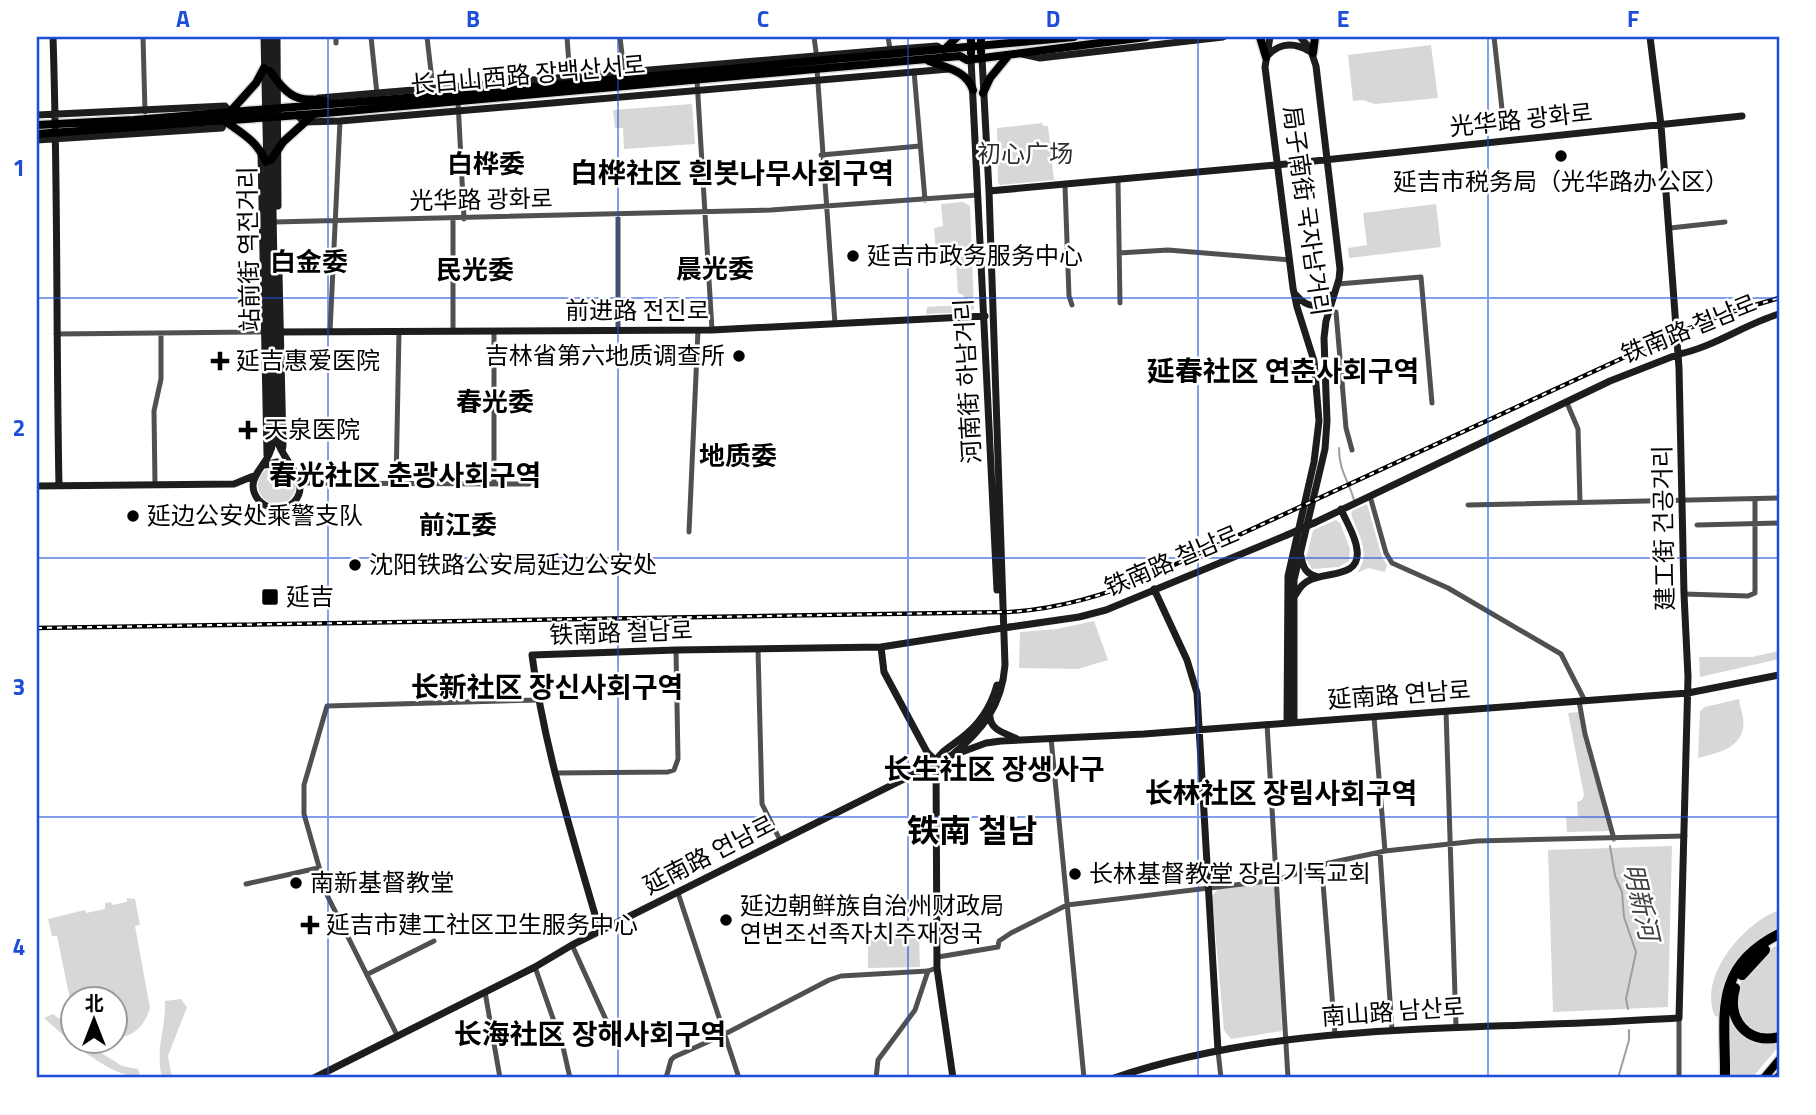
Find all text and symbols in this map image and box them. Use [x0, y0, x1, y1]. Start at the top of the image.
text: A [176, 1, 190, 36]
text: B [466, 1, 480, 36]
text: C [757, 1, 769, 36]
text: D [1046, 1, 1060, 36]
text: E [1337, 1, 1349, 36]
text: F [1627, 1, 1639, 36]
street label: 长白山西路 장백산서로 [409, 46, 647, 102]
street label: 光华路 광화로 [1448, 94, 1594, 144]
street label: 局子南街 국자남거리 [1274, 104, 1340, 318]
park label: 初心广场 [977, 135, 1073, 171]
district label: 白桦委 [447, 144, 525, 183]
marker: 延吉市税务局（光华路办公区） [1553, 148, 1569, 164]
text: 1 [13, 150, 25, 185]
district label: 白桦社区 흰봇나무사회구역 [570, 151, 894, 194]
place label: 延吉市税务局（光华路办公区） [1393, 163, 1729, 199]
street label: 站前街 역전거리 [229, 166, 267, 332]
street label: 光华路 광화로 [409, 180, 553, 218]
place label: 延吉市政务服务中心 [867, 237, 1083, 273]
district label: 白金委 [270, 242, 348, 281]
marker: 延吉市政务服务中心 [845, 248, 861, 264]
district label: 晨光委 [676, 249, 754, 288]
district label: 民光委 [436, 250, 514, 289]
street label: 铁南路 철남로 [1615, 284, 1762, 372]
street label: 前进路 전진로 [565, 292, 709, 328]
street label: 河南街 하남거리 [945, 297, 989, 465]
place label: 吉林省第六地质调查所 [485, 337, 725, 373]
place label: 延吉惠爱医院 [236, 342, 380, 378]
marker: 吉林省第六地质调查所 [731, 348, 747, 364]
district label: 延春社区 연춘사회구역 [1147, 349, 1419, 392]
marker: 延吉惠爱医院 [210, 351, 230, 371]
district label: 春光委 [456, 382, 534, 421]
text: 2 [13, 410, 25, 445]
place label: 天泉医院 [264, 411, 360, 447]
marker: 天泉医院 [238, 420, 258, 440]
district label: 地质委 [699, 436, 777, 475]
street label: 建工街 건공거리 [1644, 445, 1682, 611]
district label: 春光社区 춘광사회구역 [269, 453, 541, 496]
place label: 延边公安处乘警支队 [147, 497, 363, 533]
district label: 前江委 [419, 505, 497, 544]
marker: 延边公安处乘警支队 [125, 508, 141, 524]
street label: 铁南路 철남로 [1099, 515, 1245, 605]
place label: 沈阳铁路公安局延边公安处 [369, 546, 657, 582]
marker: 沈阳铁路公安局延边公安处 [347, 557, 363, 573]
place label: 延吉 [286, 578, 334, 614]
marker: 延吉 [260, 587, 280, 607]
street label: 铁南路 철남로 [549, 612, 693, 652]
district label: 长新社区 장신사회구역 [411, 665, 683, 708]
text: 3 [13, 669, 25, 704]
street label: 延南路 연남로 [1326, 671, 1472, 717]
district label: 长生社区 장생사구 [883, 747, 1105, 790]
district label: 长林社区 장림사회구역 [1145, 771, 1417, 814]
street label: 延南路 연남로 [636, 805, 781, 903]
district label: 铁南 철남 [907, 806, 1037, 854]
place label: 长林基督教堂 장림기독교회 [1089, 855, 1371, 891]
water label: 明新河 [1614, 859, 1670, 949]
place label: 南新基督教堂 [310, 864, 454, 900]
marker: 长林基督教堂 장림기독교회 [1067, 866, 1083, 882]
marker: 南新基督教堂 [288, 875, 304, 891]
place label: 延边朝鲜族自治州财政局 연변조선족자치주재정국 [740, 887, 1004, 951]
place label: 延吉市建工社区卫生服务中心 [326, 906, 638, 942]
marker: 延边朝鲜族自治州财政局 연변조선족자치주재정국 [718, 912, 734, 928]
marker: 延吉市建工社区卫生服务中心 [300, 915, 320, 935]
text: 4 [13, 929, 25, 964]
north arrow [60, 986, 130, 1056]
text: 北 [84, 988, 104, 1017]
street label: 南山路 남산로 [1320, 988, 1466, 1034]
district label: 长海社区 장해사회구역 [454, 1012, 726, 1055]

